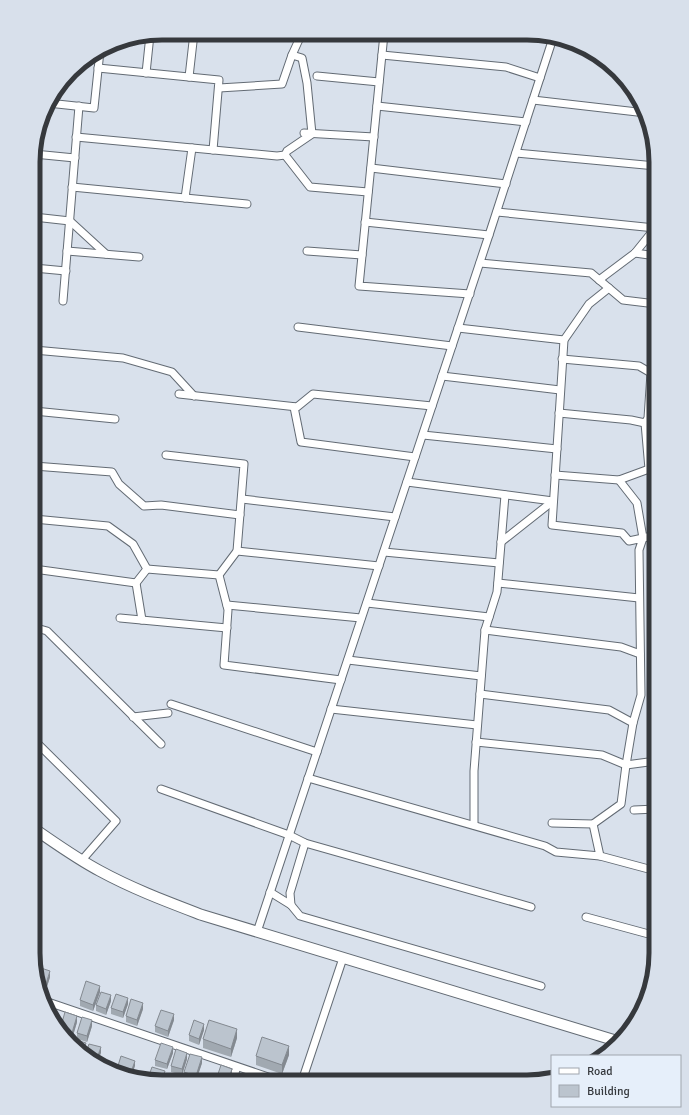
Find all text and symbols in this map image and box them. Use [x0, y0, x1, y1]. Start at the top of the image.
legend [551, 1055, 681, 1107]
text: Road [587, 1064, 613, 1079]
text: Building [587, 1084, 630, 1099]

